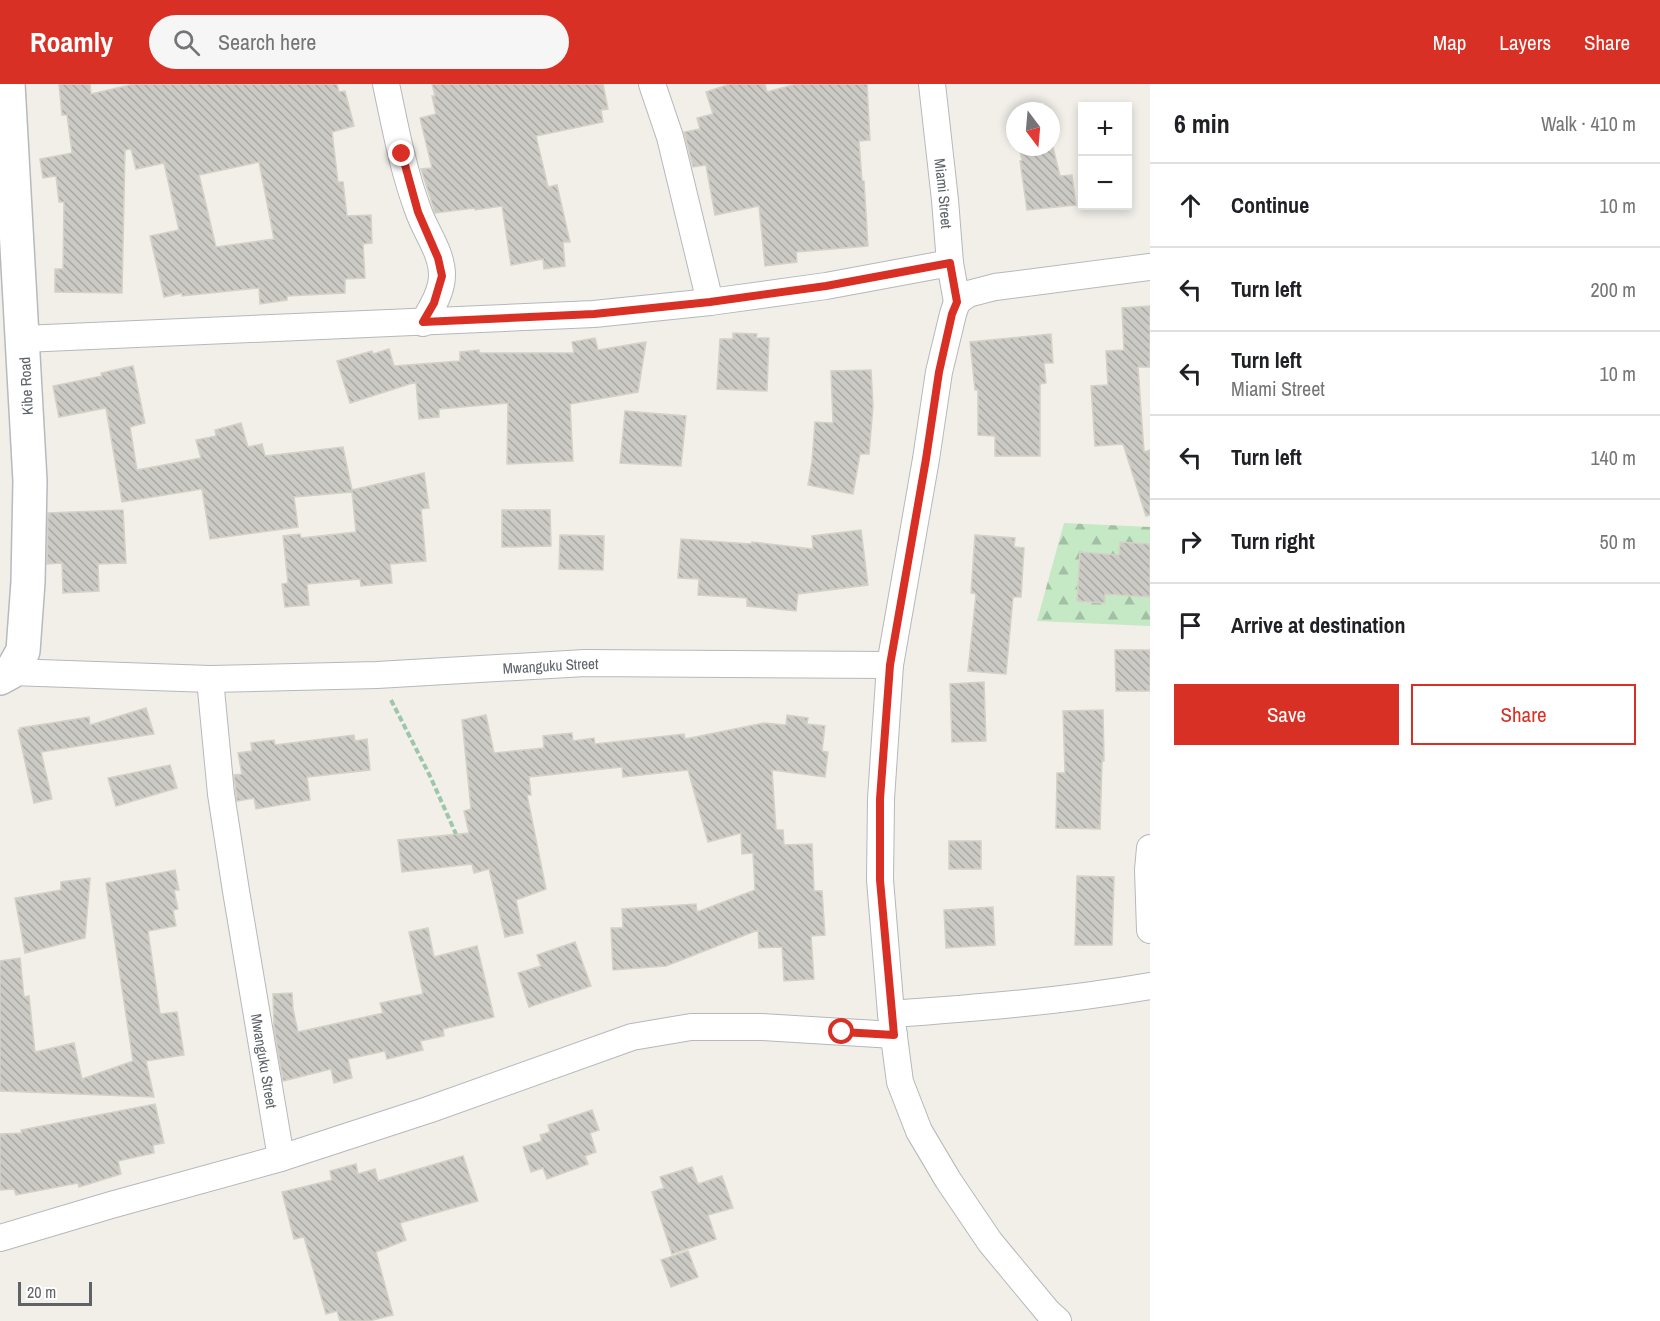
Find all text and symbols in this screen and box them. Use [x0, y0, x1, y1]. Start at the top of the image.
search box [149, 15, 569, 69]
text: Roamly [30, 23, 113, 61]
icon: search [170, 26, 203, 59]
text: Search here [218, 27, 316, 57]
text: Map [1433, 28, 1466, 57]
text: Layers [1499, 28, 1551, 57]
text: Share [1584, 28, 1630, 57]
north arrow [1006, 102, 1060, 156]
map controls [1078, 102, 1132, 210]
button: + [1078, 102, 1132, 156]
text: 6 min [1174, 106, 1230, 141]
text: Walk · 410 m [1541, 110, 1636, 137]
route end [388, 140, 414, 166]
button: − [1078, 156, 1132, 210]
street label: Miami Street [930, 157, 958, 230]
icon: ahead [1174, 189, 1207, 222]
text: Continue [1231, 190, 1309, 220]
text: 10 m [1600, 192, 1636, 219]
icon: left [1174, 273, 1207, 306]
text: Turn left [1231, 274, 1302, 304]
text: 200 m [1590, 276, 1636, 303]
text: Turn left [1231, 345, 1302, 375]
street label: Kibe Road [14, 356, 38, 416]
icon: left [1174, 357, 1207, 390]
text: 10 m [1600, 360, 1636, 387]
text: Miami Street [1231, 375, 1325, 402]
icon: left [1174, 441, 1207, 474]
text: Turn left [1231, 442, 1302, 472]
text: 140 m [1590, 444, 1636, 471]
icon: right [1174, 525, 1207, 558]
text: Turn right [1231, 526, 1315, 556]
text: 50 m [1600, 528, 1636, 555]
icon: arrive [1174, 609, 1207, 642]
text: Arrive at destination [1231, 610, 1405, 640]
street label: Mwanguku Street [502, 652, 599, 678]
button: Save [1174, 684, 1399, 745]
button: Share [1411, 684, 1636, 745]
street label: Mwanguku Street [246, 1012, 283, 1110]
route start [828, 1018, 854, 1044]
scale bar [18, 1279, 92, 1306]
text: 20 m [27, 1281, 56, 1303]

